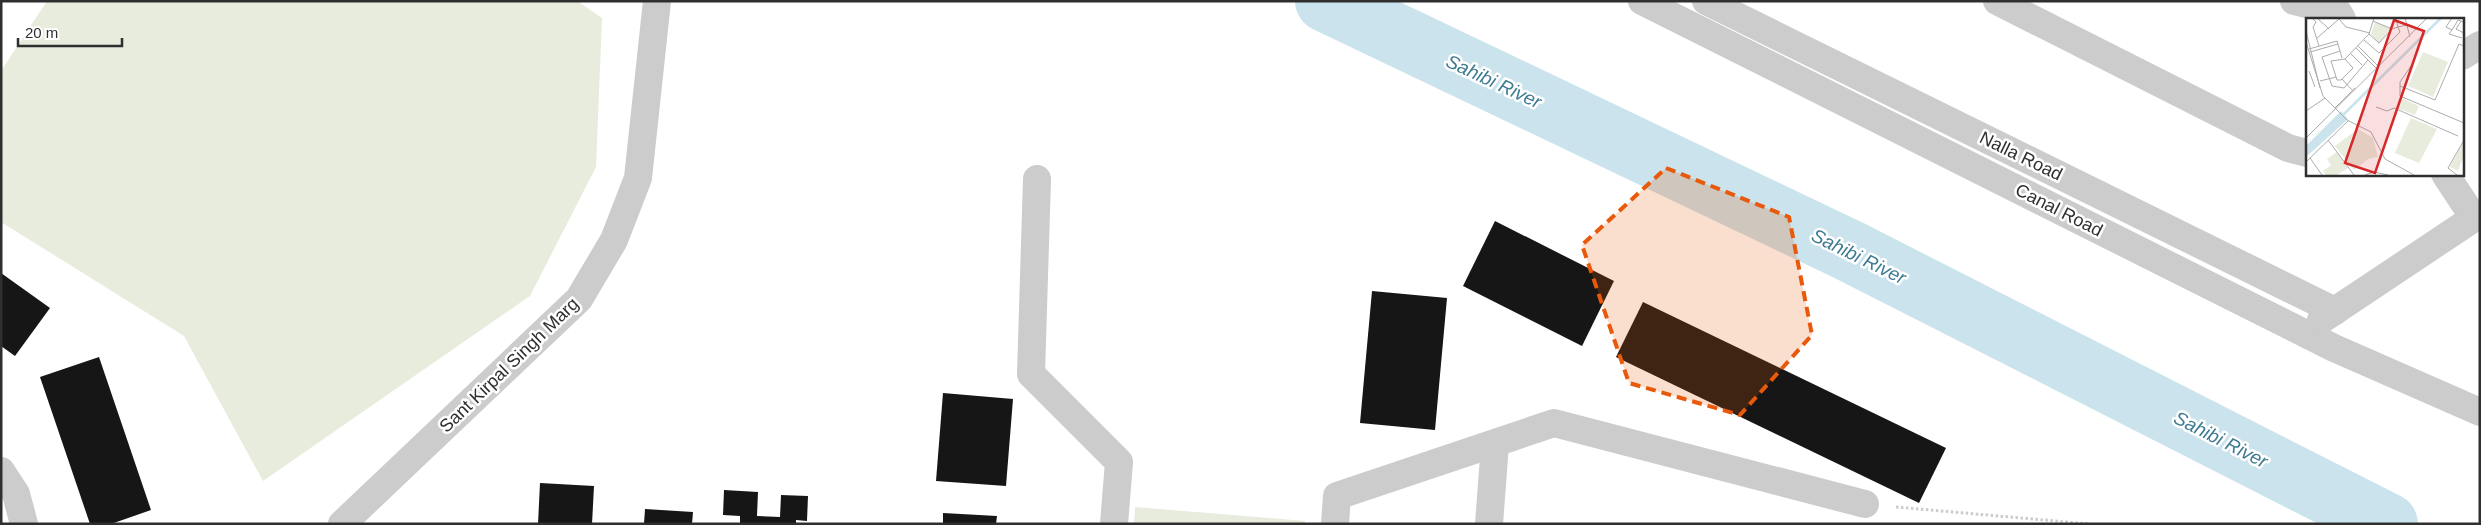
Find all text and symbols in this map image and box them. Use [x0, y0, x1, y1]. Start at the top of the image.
scale bar [18, 15, 121, 47]
inset map [2306, 18, 2464, 175]
text: 20 m [25, 24, 58, 41]
water label: Sahibi River [1443, 50, 1545, 113]
street label: Nalla Road [1977, 127, 2065, 185]
street label: Canal Road [2012, 180, 2106, 240]
water label: Sahibi River [1808, 225, 1910, 289]
street label: Sant Kirpal Singh Marg [435, 294, 583, 436]
water label: Sahibi River [2170, 407, 2272, 472]

